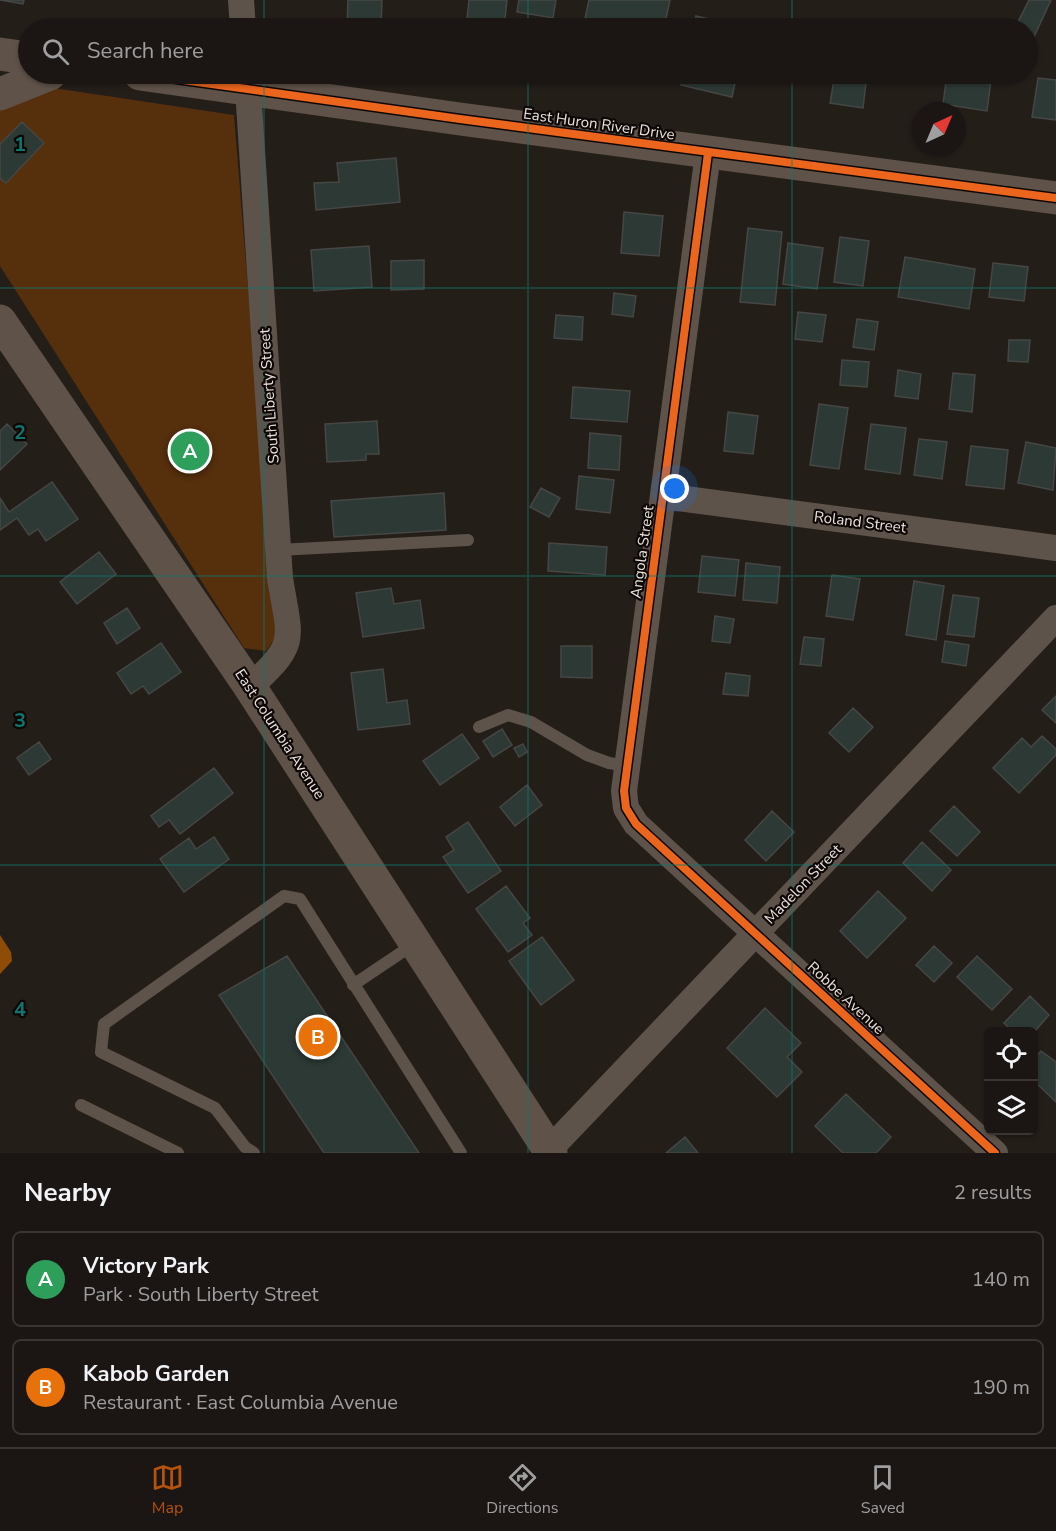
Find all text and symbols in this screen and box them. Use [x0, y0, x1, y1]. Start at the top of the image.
search box [18, 18, 1038, 84]
icon: search [39, 35, 72, 68]
text: Search here [87, 36, 204, 66]
north arrow [912, 102, 966, 156]
street label: East Huron River Drive [522, 103, 676, 145]
text: 1 [14, 131, 26, 158]
street label: South Liberty Street [254, 327, 284, 464]
text: 2 [14, 419, 26, 446]
pin: A [170, 428, 210, 474]
your location [660, 474, 689, 503]
street label: Angola Street [626, 503, 659, 600]
street label: Roland Street [813, 506, 908, 538]
street label: East Columbia Avenue [230, 665, 330, 803]
text: 3 [14, 707, 26, 734]
street label: Madelon Street [760, 839, 847, 928]
street label: Robbe Avenue [803, 957, 889, 1039]
text: 4 [14, 996, 26, 1023]
pin: B [298, 1014, 338, 1060]
map controls [984, 1027, 1038, 1135]
button: locate [984, 1027, 1038, 1081]
button: layers [984, 1081, 1038, 1135]
text: Nearby [24, 1175, 111, 1210]
text: 2 results [954, 1179, 1032, 1206]
text: Victory Park [83, 1251, 209, 1281]
text: A [38, 1266, 53, 1293]
text: 140 m [972, 1266, 1030, 1293]
text: Park · South Liberty Street [83, 1281, 319, 1308]
text: Kabob Garden [83, 1359, 229, 1389]
text: B [39, 1374, 52, 1401]
text: 190 m [972, 1374, 1030, 1401]
text: Restaurant · East Columbia Avenue [83, 1389, 398, 1416]
tab: Map [151, 1461, 184, 1519]
tab: Directions [486, 1461, 558, 1519]
tab: Saved [861, 1461, 905, 1519]

